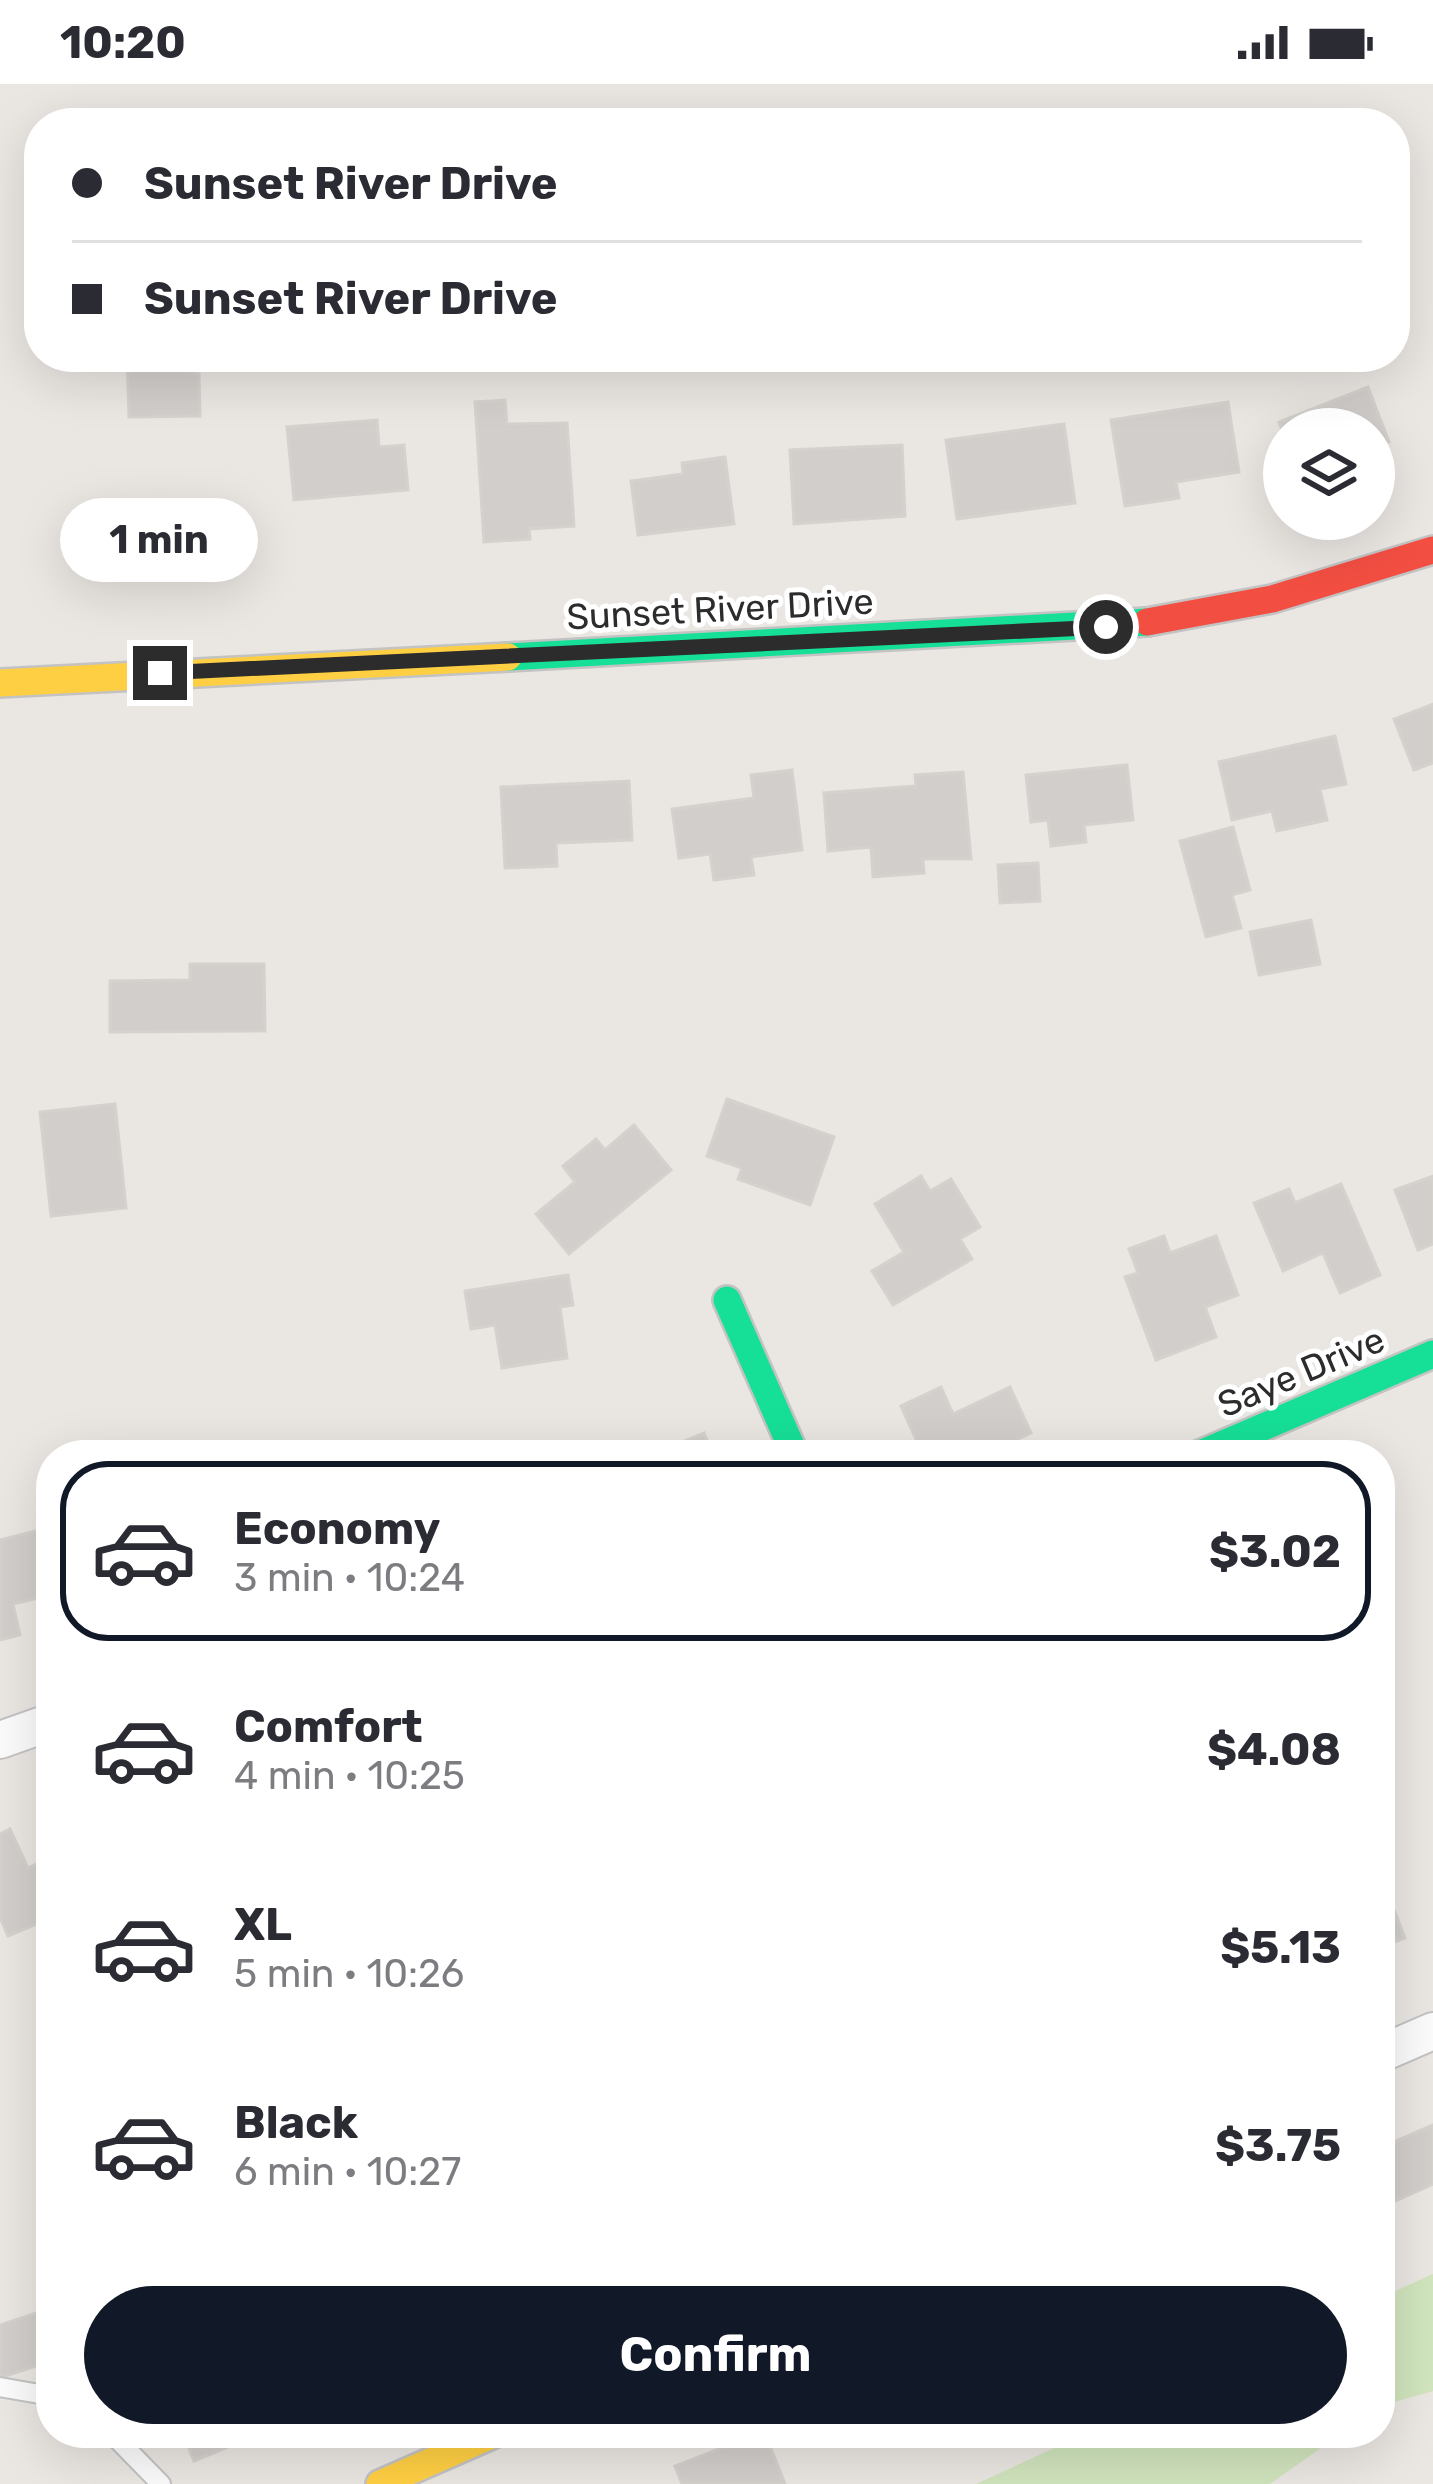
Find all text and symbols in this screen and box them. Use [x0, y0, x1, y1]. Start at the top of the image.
text: 10:20 [60, 16, 186, 69]
text: Sunset River Drive [144, 157, 558, 210]
text: Sunset River Drive [144, 272, 558, 325]
map controls [1263, 408, 1395, 540]
button: layers [1263, 408, 1395, 540]
callout: 1 min [61, 499, 259, 583]
text: 1 min [109, 517, 209, 563]
street label: Sunset River Drive [565, 579, 875, 639]
route start [1079, 600, 1133, 654]
route end [133, 646, 187, 700]
street label: Saye Drive [1211, 1318, 1391, 1426]
icon: car [90, 1497, 198, 1605]
text: Economy [234, 1502, 440, 1555]
text: $3.02 [1209, 1525, 1341, 1578]
text: 3 min · 10:24 [234, 1555, 465, 1601]
icon: car [90, 1695, 198, 1803]
text: Comfort [234, 1700, 423, 1753]
text: $4.08 [1207, 1723, 1341, 1776]
text: 4 min · 10:25 [234, 1753, 465, 1799]
icon: car [90, 1893, 198, 2001]
text: XL [234, 1898, 292, 1951]
text: $5.13 [1220, 1921, 1341, 1974]
text: 5 min · 10:26 [234, 1951, 464, 1997]
icon: car [90, 2091, 198, 2199]
text: Black [234, 2096, 358, 2149]
text: $3.75 [1215, 2119, 1341, 2172]
text: 6 min · 10:27 [234, 2149, 461, 2195]
button: Confirm [84, 2286, 1347, 2424]

